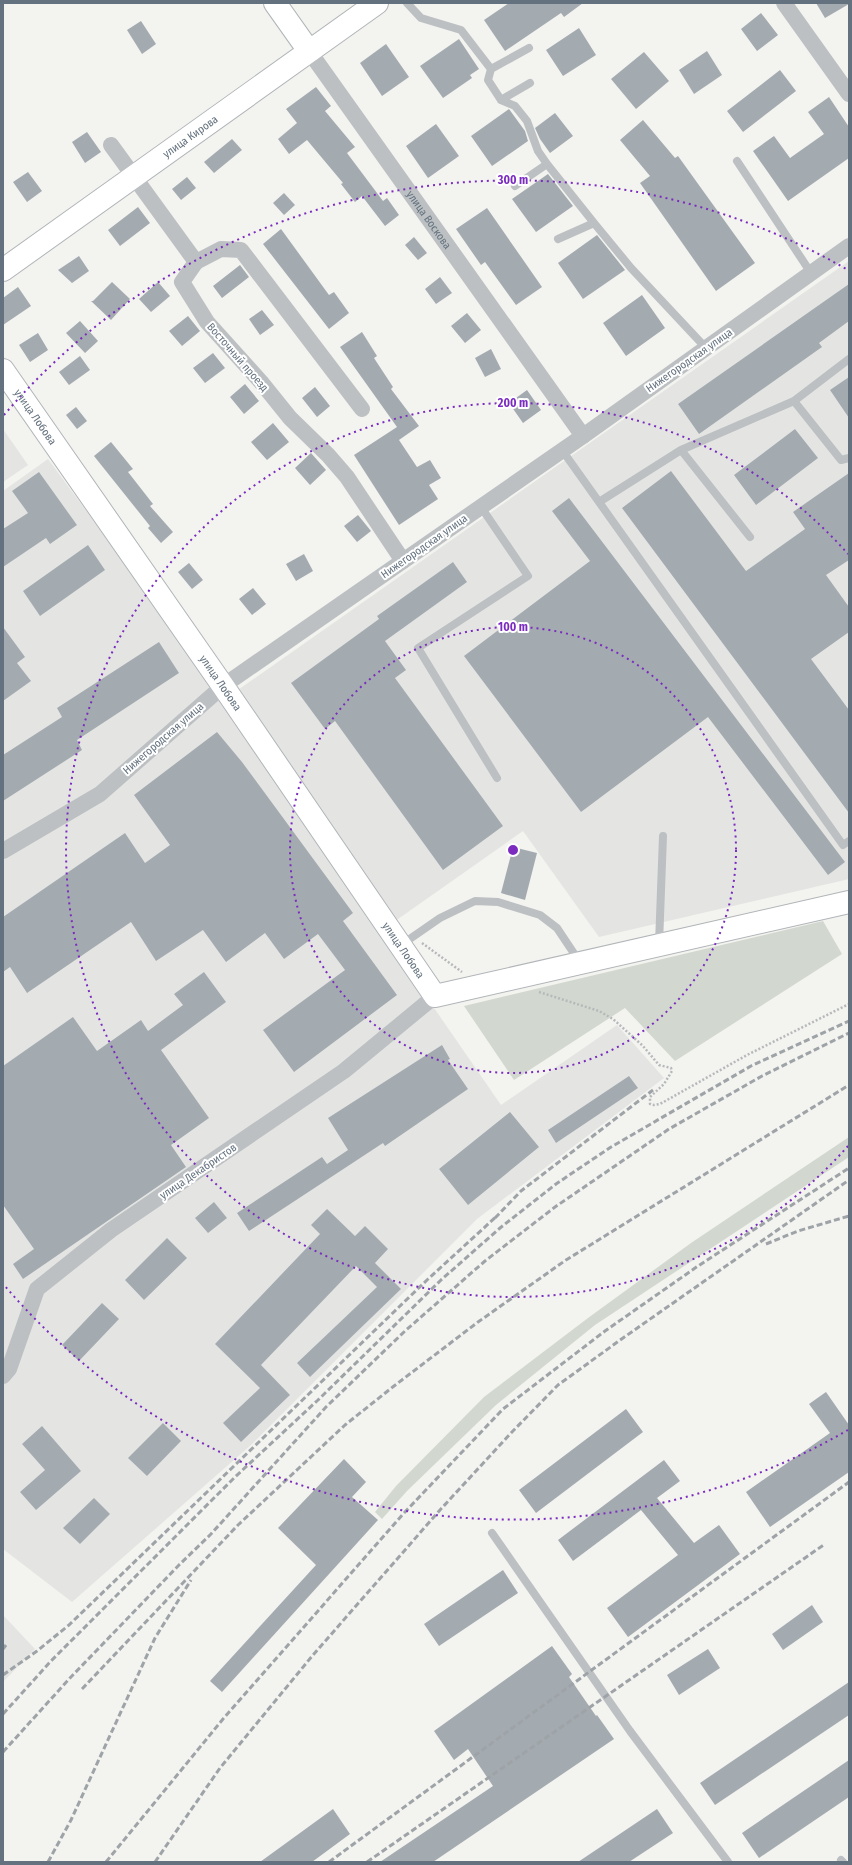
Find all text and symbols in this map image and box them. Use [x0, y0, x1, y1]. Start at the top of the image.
street label: улица Кирова [160, 113, 220, 161]
text: 300 m [497, 173, 528, 187]
street label: улица Воскова [403, 188, 454, 252]
street label: Восточный проезд [204, 320, 271, 395]
street label: Нижегородская улица [644, 326, 735, 395]
street label: улица Лобова [11, 387, 59, 447]
text: 200 m [497, 396, 528, 410]
street label: Нижегородская улица [379, 512, 470, 581]
text: 100 m [498, 620, 528, 634]
street label: улица Лобова [196, 653, 244, 713]
street label: Нижегородская улица [120, 700, 206, 777]
centre of rings [506, 843, 520, 857]
street label: улица Лобова [380, 920, 427, 981]
street label: улица Декабристов [157, 1141, 239, 1202]

